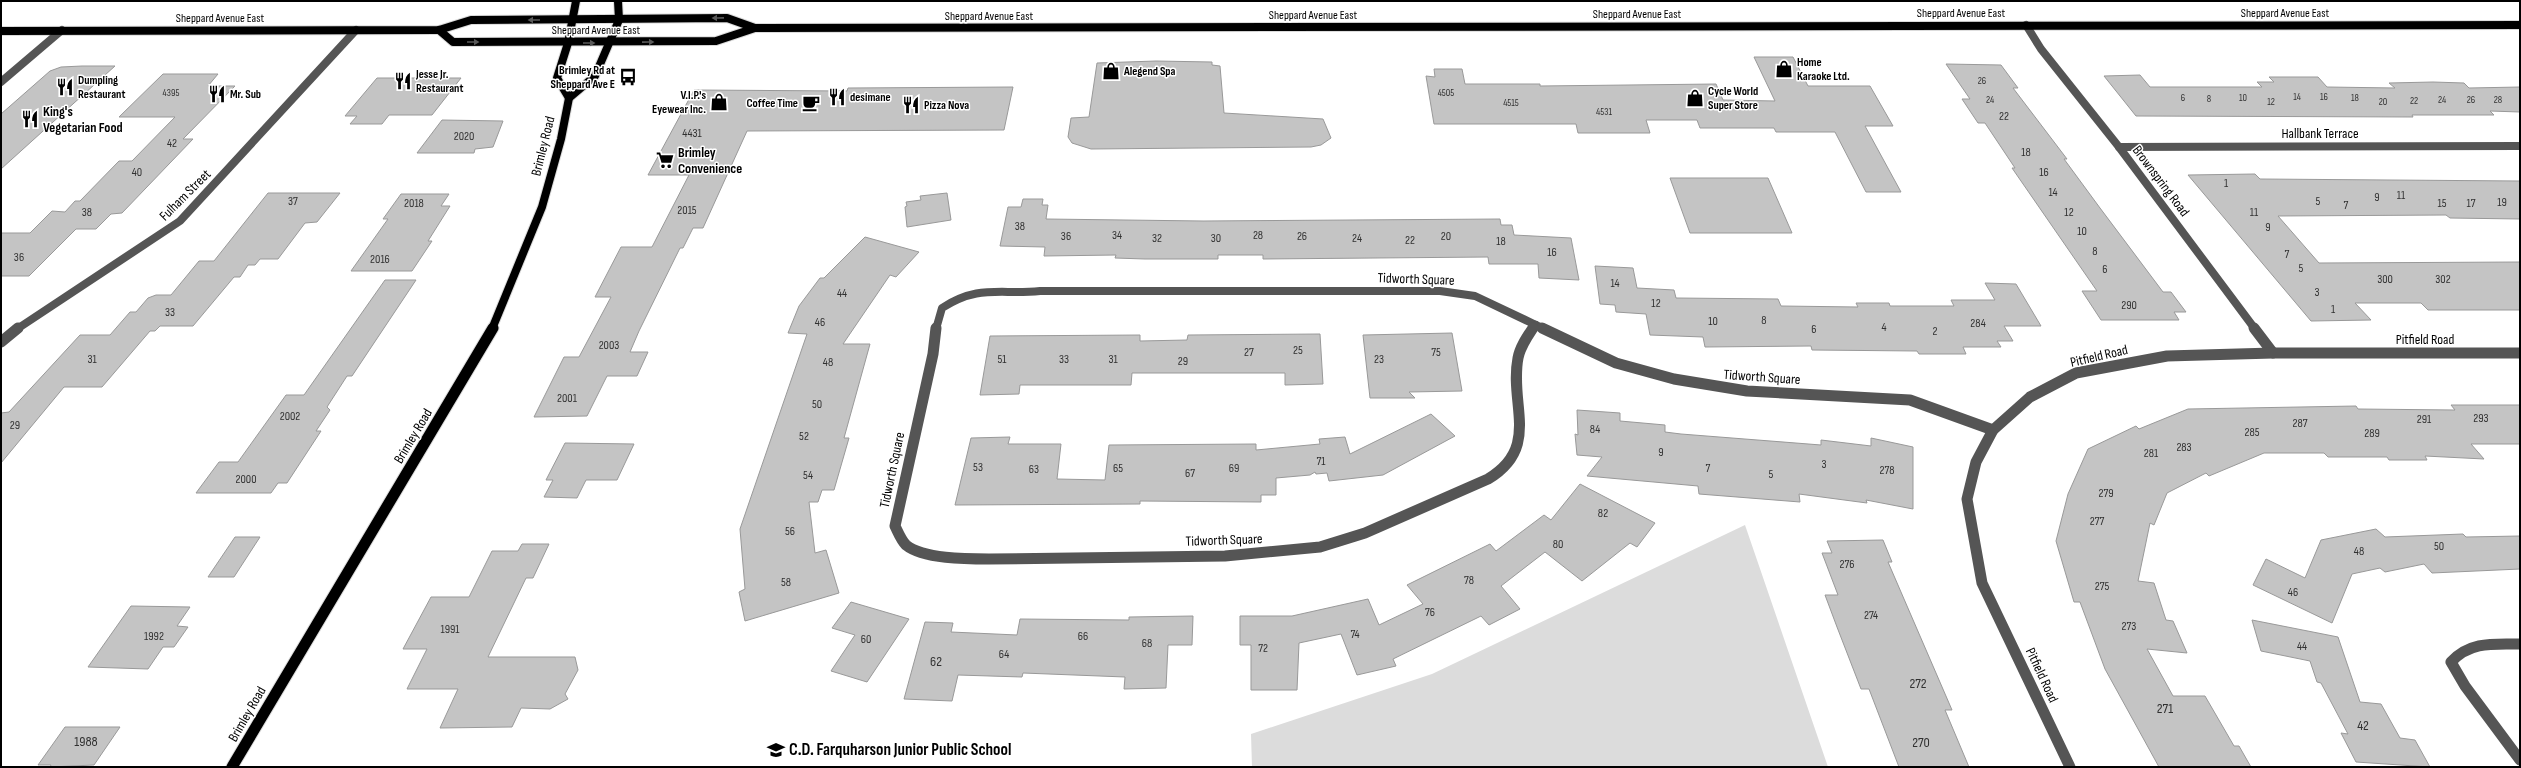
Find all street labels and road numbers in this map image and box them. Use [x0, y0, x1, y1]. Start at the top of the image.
street label: Sheppard Avenue East [1917, 6, 2006, 21]
street label: Sheppard Avenue East [2241, 6, 2330, 21]
street label: Sheppard Avenue East [1593, 7, 1682, 22]
street label: Sheppard Avenue East [1269, 8, 1358, 23]
street label: Sheppard Avenue East [945, 9, 1034, 24]
street label: Sheppard Avenue East [176, 11, 265, 26]
street label: Sheppard Avenue East [552, 23, 641, 38]
street label: Brimley Road [527, 114, 559, 178]
street label: Hallbank Terrace [2281, 125, 2359, 142]
street label: Brownspring Road [2129, 142, 2193, 220]
street label: Fulham Street [156, 166, 214, 224]
street label: Tidworth Square [1377, 269, 1455, 289]
street label: Pitfield Road [2396, 331, 2454, 348]
street label: Pitfield Road [2069, 341, 2130, 371]
street label: Tidworth Square [1723, 366, 1801, 388]
street label: Brimley Road [390, 405, 436, 466]
street label: Tidworth Square [876, 431, 908, 509]
street label: Tidworth Square [1185, 530, 1263, 550]
street label: Pitfield Road [2022, 645, 2062, 705]
street label: Brimley Road [224, 683, 270, 745]

